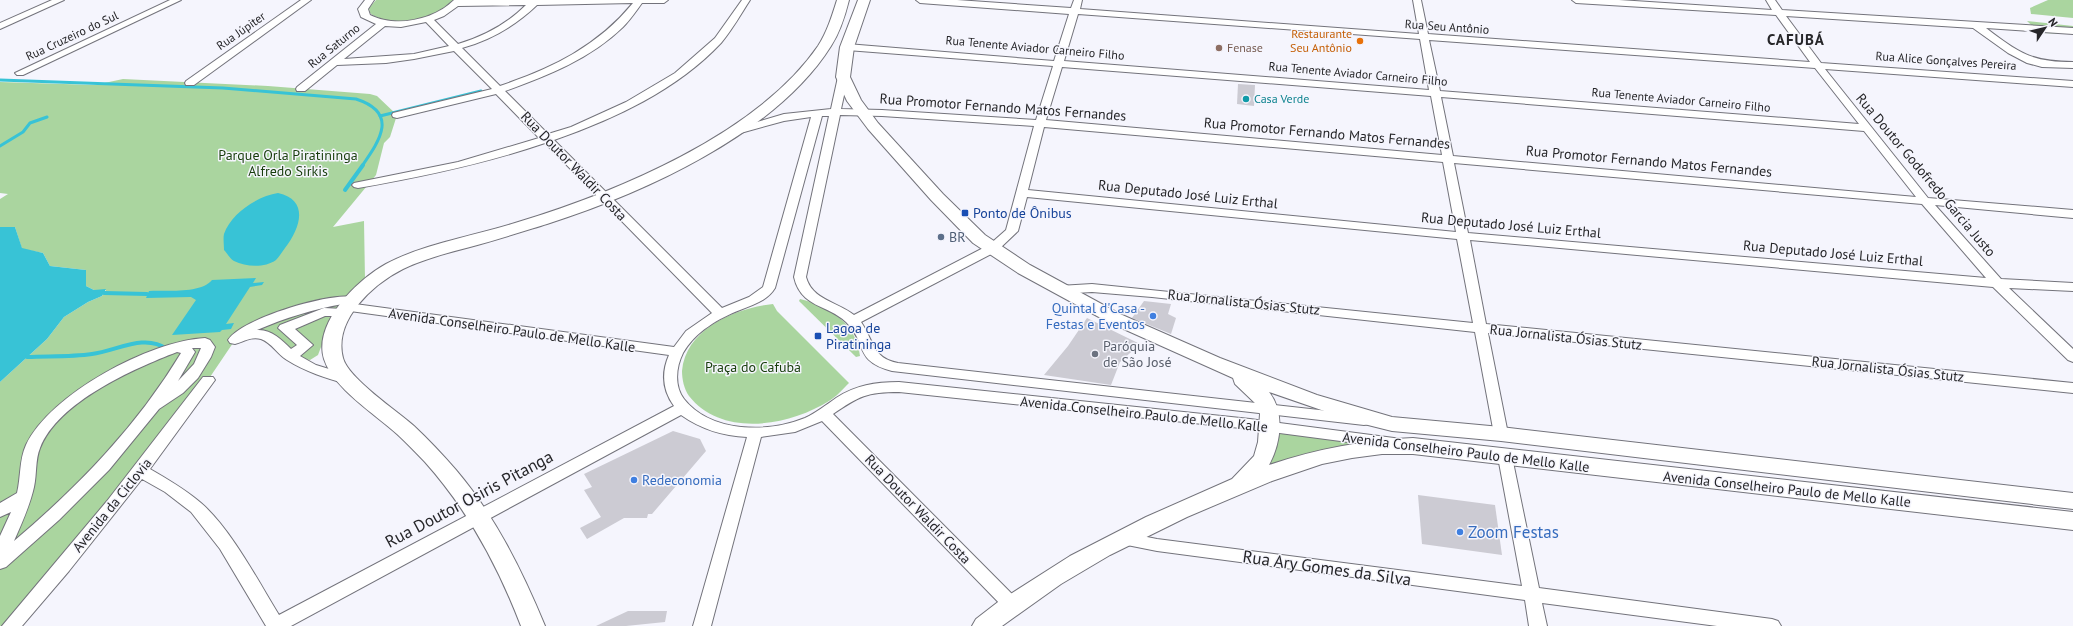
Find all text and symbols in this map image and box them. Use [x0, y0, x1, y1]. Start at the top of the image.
street label: Rua Cruzeiro do Sul [23, 7, 121, 64]
street label: Rua Júpiter [213, 8, 268, 53]
north arrow [2025, 8, 2065, 48]
text: N [2045, 15, 2061, 29]
street label: Rua Seu Antônio [1404, 16, 1490, 37]
street label: Rua Saturno [305, 20, 363, 71]
place label: Restaurante Seu Antônio [1290, 26, 1352, 55]
district label: CAFUBÁ [1767, 30, 1825, 49]
street label: Rua Tenente Aviador Carneiro Filho [945, 32, 1125, 63]
marker: Restaurante Seu Antônio [1355, 36, 1365, 46]
place label: Fenase [1227, 40, 1263, 55]
marker: Fenase [1214, 43, 1224, 53]
street label: Rua Alice Gonçalves Pereira [1875, 48, 2017, 73]
street label: Rua Tenente Aviador Carneiro Filho [1268, 58, 1448, 89]
street label: Rua Tenente Aviador Carneiro Filho [1591, 84, 1771, 115]
street label: Rua Promotor Fernando Matos Fernandes [879, 89, 1127, 125]
street label: Rua Doutor Godofredo Garcia Justo [1852, 90, 2000, 260]
place label: Casa Verde [1254, 91, 1309, 106]
marker: Casa Verde [1241, 94, 1251, 104]
street label: Rua Doutor Waldir Costa [517, 107, 631, 225]
street label: Rua Promotor Fernando Matos Fernandes [1203, 113, 1451, 153]
street label: Rua Promotor Fernando Matos Fernandes [1525, 141, 1773, 181]
park label: Parque Orla Piratininga Alfredo Sirkis [218, 146, 358, 180]
street label: Rua Deputado José Luiz Erthal [1097, 176, 1279, 212]
place label: Ponto de Ônibus [973, 204, 1072, 222]
marker: Ponto de Ônibus [960, 208, 970, 218]
street label: Rua Deputado José Luiz Erthal [1420, 208, 1602, 242]
place label: BR [949, 228, 966, 246]
marker: BR [936, 232, 946, 242]
street label: Rua Deputado José Luiz Erthal [1742, 236, 1924, 270]
street label: Rua Jornalista Ósias Stutz [1167, 285, 1321, 319]
place label: Quintal d'Casa - Festas e Eventos [1046, 299, 1145, 333]
street label: Avenida Conselheiro Paulo de Mello Kalle [388, 304, 636, 356]
marker: Quintal d'Casa - Festas e Eventos [1148, 311, 1158, 321]
place label: Lagoa de Piratininga [826, 319, 891, 353]
street label: Rua Jornalista Ósias Stutz [1489, 320, 1643, 354]
marker: Lagoa de Piratininga [813, 331, 823, 341]
place label: Paróquia de São José [1103, 337, 1172, 371]
marker: Paróquia de São José [1090, 349, 1100, 359]
street label: Rua Jornalista Ósias Stutz [1811, 352, 1965, 386]
park label: Praça do Cafubá [705, 358, 801, 376]
street label: Avenida Conselheiro Paulo de Mello Kalle [1019, 392, 1269, 436]
street label: Avenida Conselheiro Paulo de Mello Kalle [1341, 428, 1591, 476]
street label: Rua Doutor Osiris Pitanga [381, 445, 557, 553]
street label: Rua Doutor Waldir Costa [861, 450, 975, 568]
street label: Avenida da Ciclovia [68, 454, 156, 556]
street label: Avenida Conselheiro Paulo de Mello Kalle [1662, 467, 1912, 511]
place label: Redeconomia [642, 471, 722, 489]
marker: Redeconomia [629, 475, 639, 485]
place label: Zoom Festas [1468, 521, 1559, 543]
marker: Zoom Festas [1455, 527, 1465, 537]
street label: Rua Ary Gomes da Silva [1241, 545, 1413, 591]

